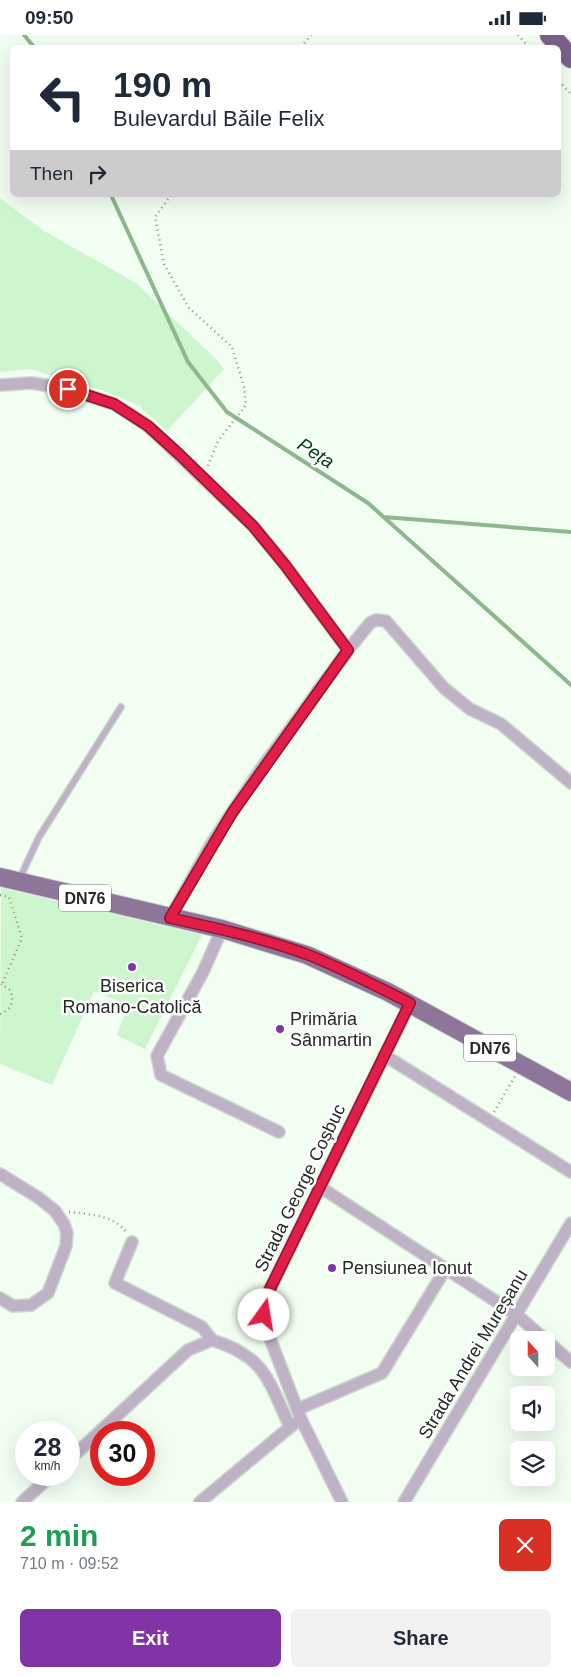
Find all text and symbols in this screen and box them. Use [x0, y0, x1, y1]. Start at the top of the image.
text: 09:50 [25, 7, 74, 28]
icon: left [30, 65, 95, 130]
text: 190 m [113, 65, 212, 104]
text: Bulevardul Băile Felix [113, 106, 325, 131]
icon: right [83, 160, 111, 188]
text: Then [30, 163, 73, 184]
pin [47, 368, 89, 410]
icon: arrive [54, 375, 82, 403]
water label: Peța [294, 434, 338, 472]
road number: DN76 [59, 885, 111, 911]
marker: Biserica Romano-Catolică [126, 961, 138, 973]
place label: Biserica Romano-Catolică [62, 976, 203, 1017]
place label: Primăria Sânmartin [290, 1009, 372, 1050]
marker: Primăria Sânmartin [274, 1023, 286, 1035]
road number: DN76 [464, 1035, 516, 1061]
street label: Strada George Coșbuc [251, 1101, 349, 1275]
place label: Pensiunea Ionut [342, 1258, 472, 1278]
marker: Pensiunea Ionut [326, 1262, 338, 1274]
street label: Strada Andrei Mureșanu [414, 1266, 532, 1442]
position arrow [237, 1288, 289, 1340]
north arrow [510, 1331, 555, 1376]
map controls [510, 1331, 555, 1486]
button: sound [510, 1386, 555, 1431]
speed limit sign: 30 [90, 1421, 155, 1486]
text: 28 [34, 1433, 61, 1461]
button: layers [510, 1441, 555, 1486]
text: km/h [34, 1459, 61, 1473]
text: 2 min [20, 1519, 98, 1552]
button: close [499, 1519, 551, 1571]
text: 710 m · 09:52 [20, 1555, 119, 1572]
button: Exit [20, 1609, 281, 1667]
button: Share [291, 1609, 551, 1667]

